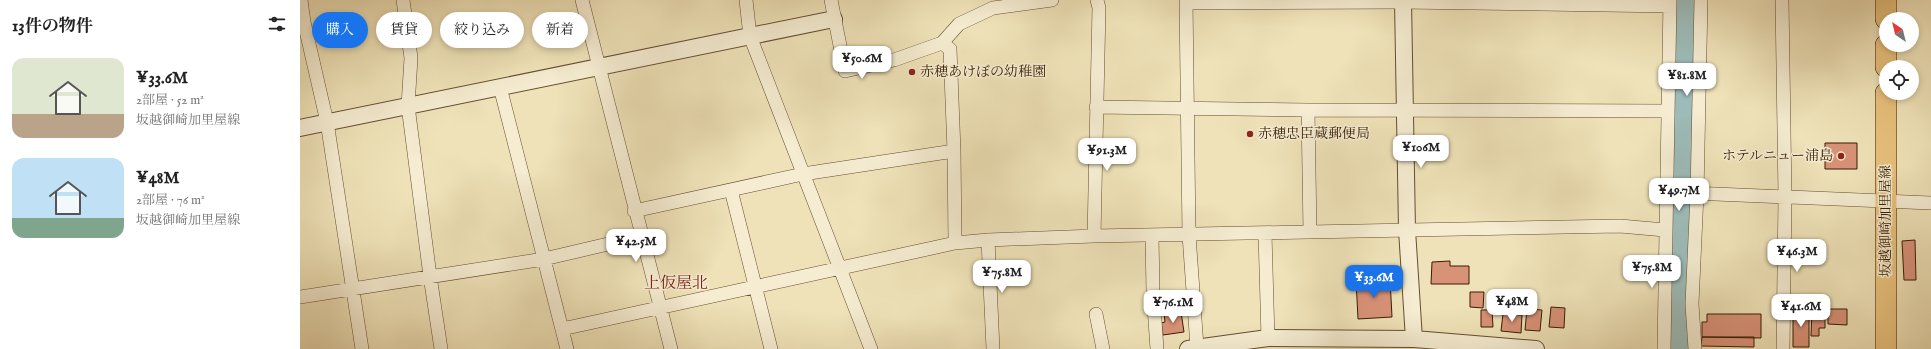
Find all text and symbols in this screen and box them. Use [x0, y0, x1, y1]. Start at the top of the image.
chip: 購入 [312, 12, 368, 48]
chip: 賃貸 [376, 12, 432, 48]
chip: 絞り込み [440, 12, 524, 48]
chip: 新着 [532, 12, 588, 48]
north arrow [1879, 12, 1919, 52]
map controls [1879, 12, 1919, 100]
icon: filters [266, 13, 288, 35]
text: 13件の物件 [12, 16, 93, 37]
pin: ¥50.6M [829, 46, 895, 80]
text: ¥50.6M [841, 50, 883, 67]
button: locate [1879, 60, 1919, 100]
place label: 赤穂あけぼの幼稚園 [920, 63, 1046, 81]
pin: ¥81.8M [1654, 63, 1720, 97]
marker: 赤穂あけぼの幼稚園 [907, 67, 917, 77]
text: ¥81.8M [1667, 67, 1707, 84]
text: ¥33.6M [136, 68, 188, 89]
icon: home [44, 74, 92, 122]
text: 2部屋 · 52 m² [136, 92, 204, 109]
text: 坂越御崎加里屋線 [136, 112, 240, 129]
place label: 赤穂忠臣蔵郵便局 [1258, 125, 1370, 143]
marker: 赤穂忠臣蔵郵便局 [1245, 129, 1255, 139]
pin: ¥106M [1393, 135, 1449, 169]
pin: ¥91.3M [1074, 138, 1140, 172]
text: ¥106M [1402, 139, 1440, 156]
text: ¥91.3M [1087, 142, 1127, 159]
place label: ホテルニュー浦島 [1722, 147, 1833, 165]
marker: ホテルニュー浦島 [1836, 151, 1846, 161]
street label: 坂越御崎加里屋線 [1877, 165, 1895, 277]
text: ¥48M [136, 168, 179, 189]
icon: home [44, 174, 92, 222]
pin: ¥49.7M [1646, 178, 1712, 212]
text: ¥49.7M [1658, 182, 1700, 199]
text: 2部屋 · 76 m² [136, 192, 205, 209]
text: 坂越御崎加里屋線 [136, 212, 240, 229]
pin: ¥42.5M [603, 229, 669, 263]
text: ¥42.5M [615, 233, 657, 250]
pin: ¥46.3M [1764, 239, 1830, 273]
text: ¥46.3M [1776, 243, 1818, 260]
pin: ¥75.8M [1619, 255, 1685, 289]
text: ¥75.8M [1632, 259, 1672, 276]
pin: ¥75.8M [969, 260, 1035, 294]
text: ¥75.8M [982, 264, 1022, 281]
pin: ¥33.6M [1341, 265, 1407, 299]
text: ¥33.6M [1354, 269, 1394, 286]
district label: 上仮屋北 [644, 274, 708, 294]
pin: ¥48M [1488, 289, 1536, 323]
pin: ¥76.1M [1140, 290, 1206, 324]
text: ¥48M [1495, 293, 1529, 310]
text: ¥76.1M [1153, 294, 1193, 311]
pin: ¥41.6M [1768, 294, 1834, 328]
text: ¥41.6M [1780, 298, 1822, 315]

